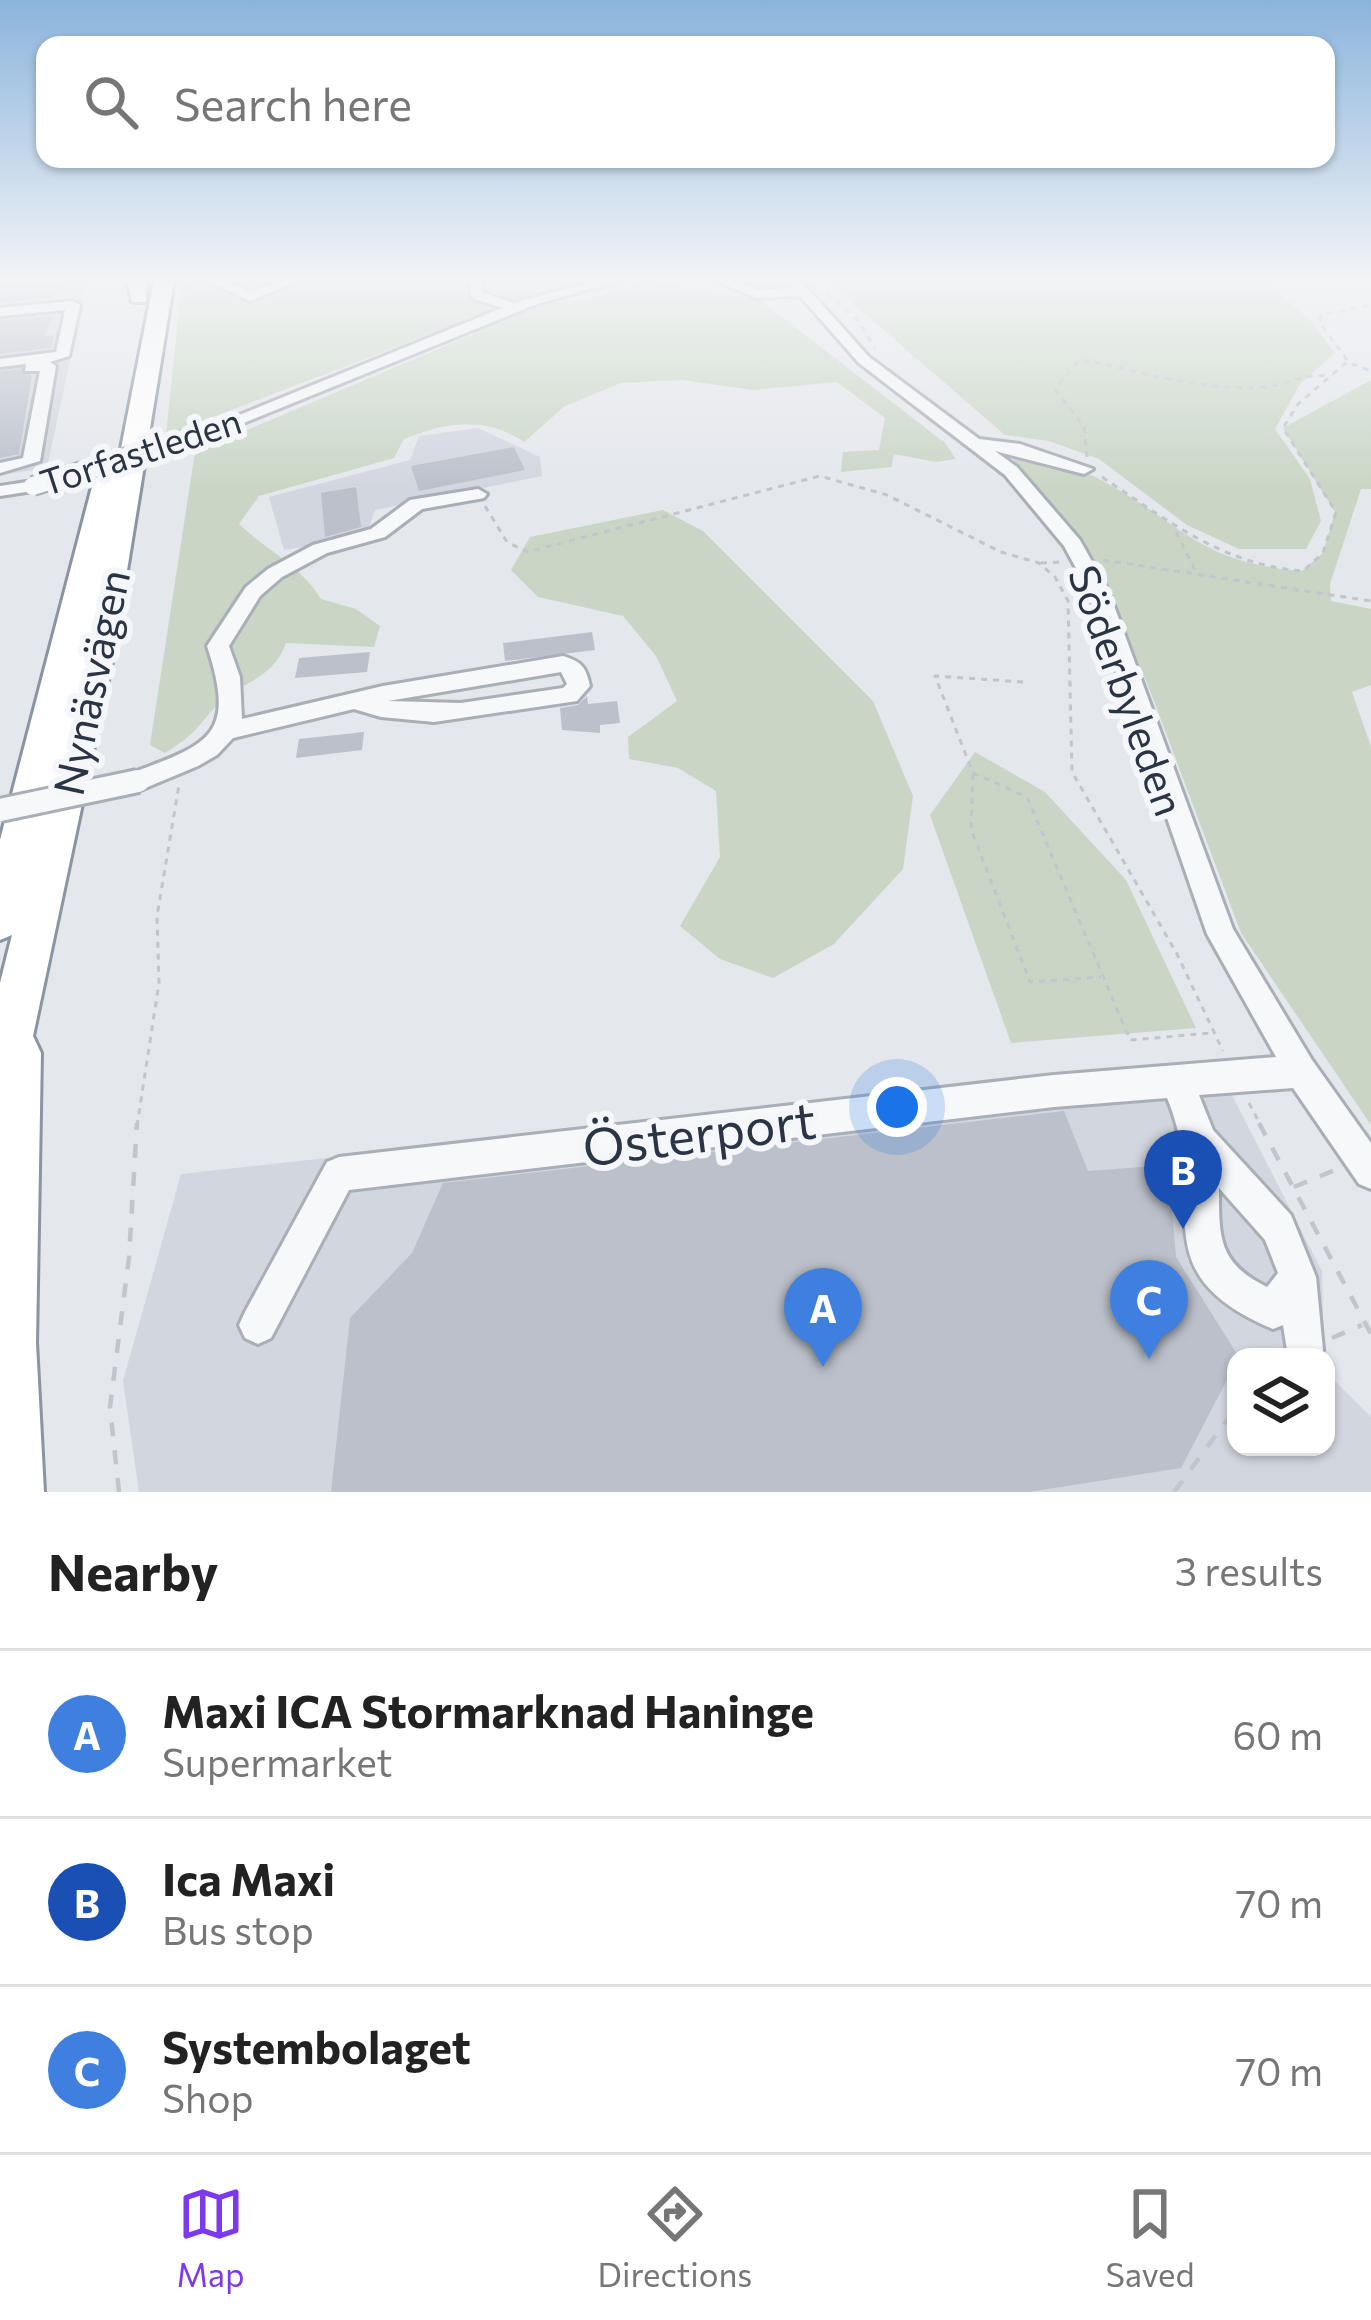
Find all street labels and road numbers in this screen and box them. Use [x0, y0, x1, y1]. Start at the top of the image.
street label: Torfastleden [34, 397, 246, 503]
street label: Söderbyleden [1059, 558, 1197, 822]
street label: Nynäsvägen [41, 564, 139, 800]
street label: Österport [579, 1086, 819, 1178]

